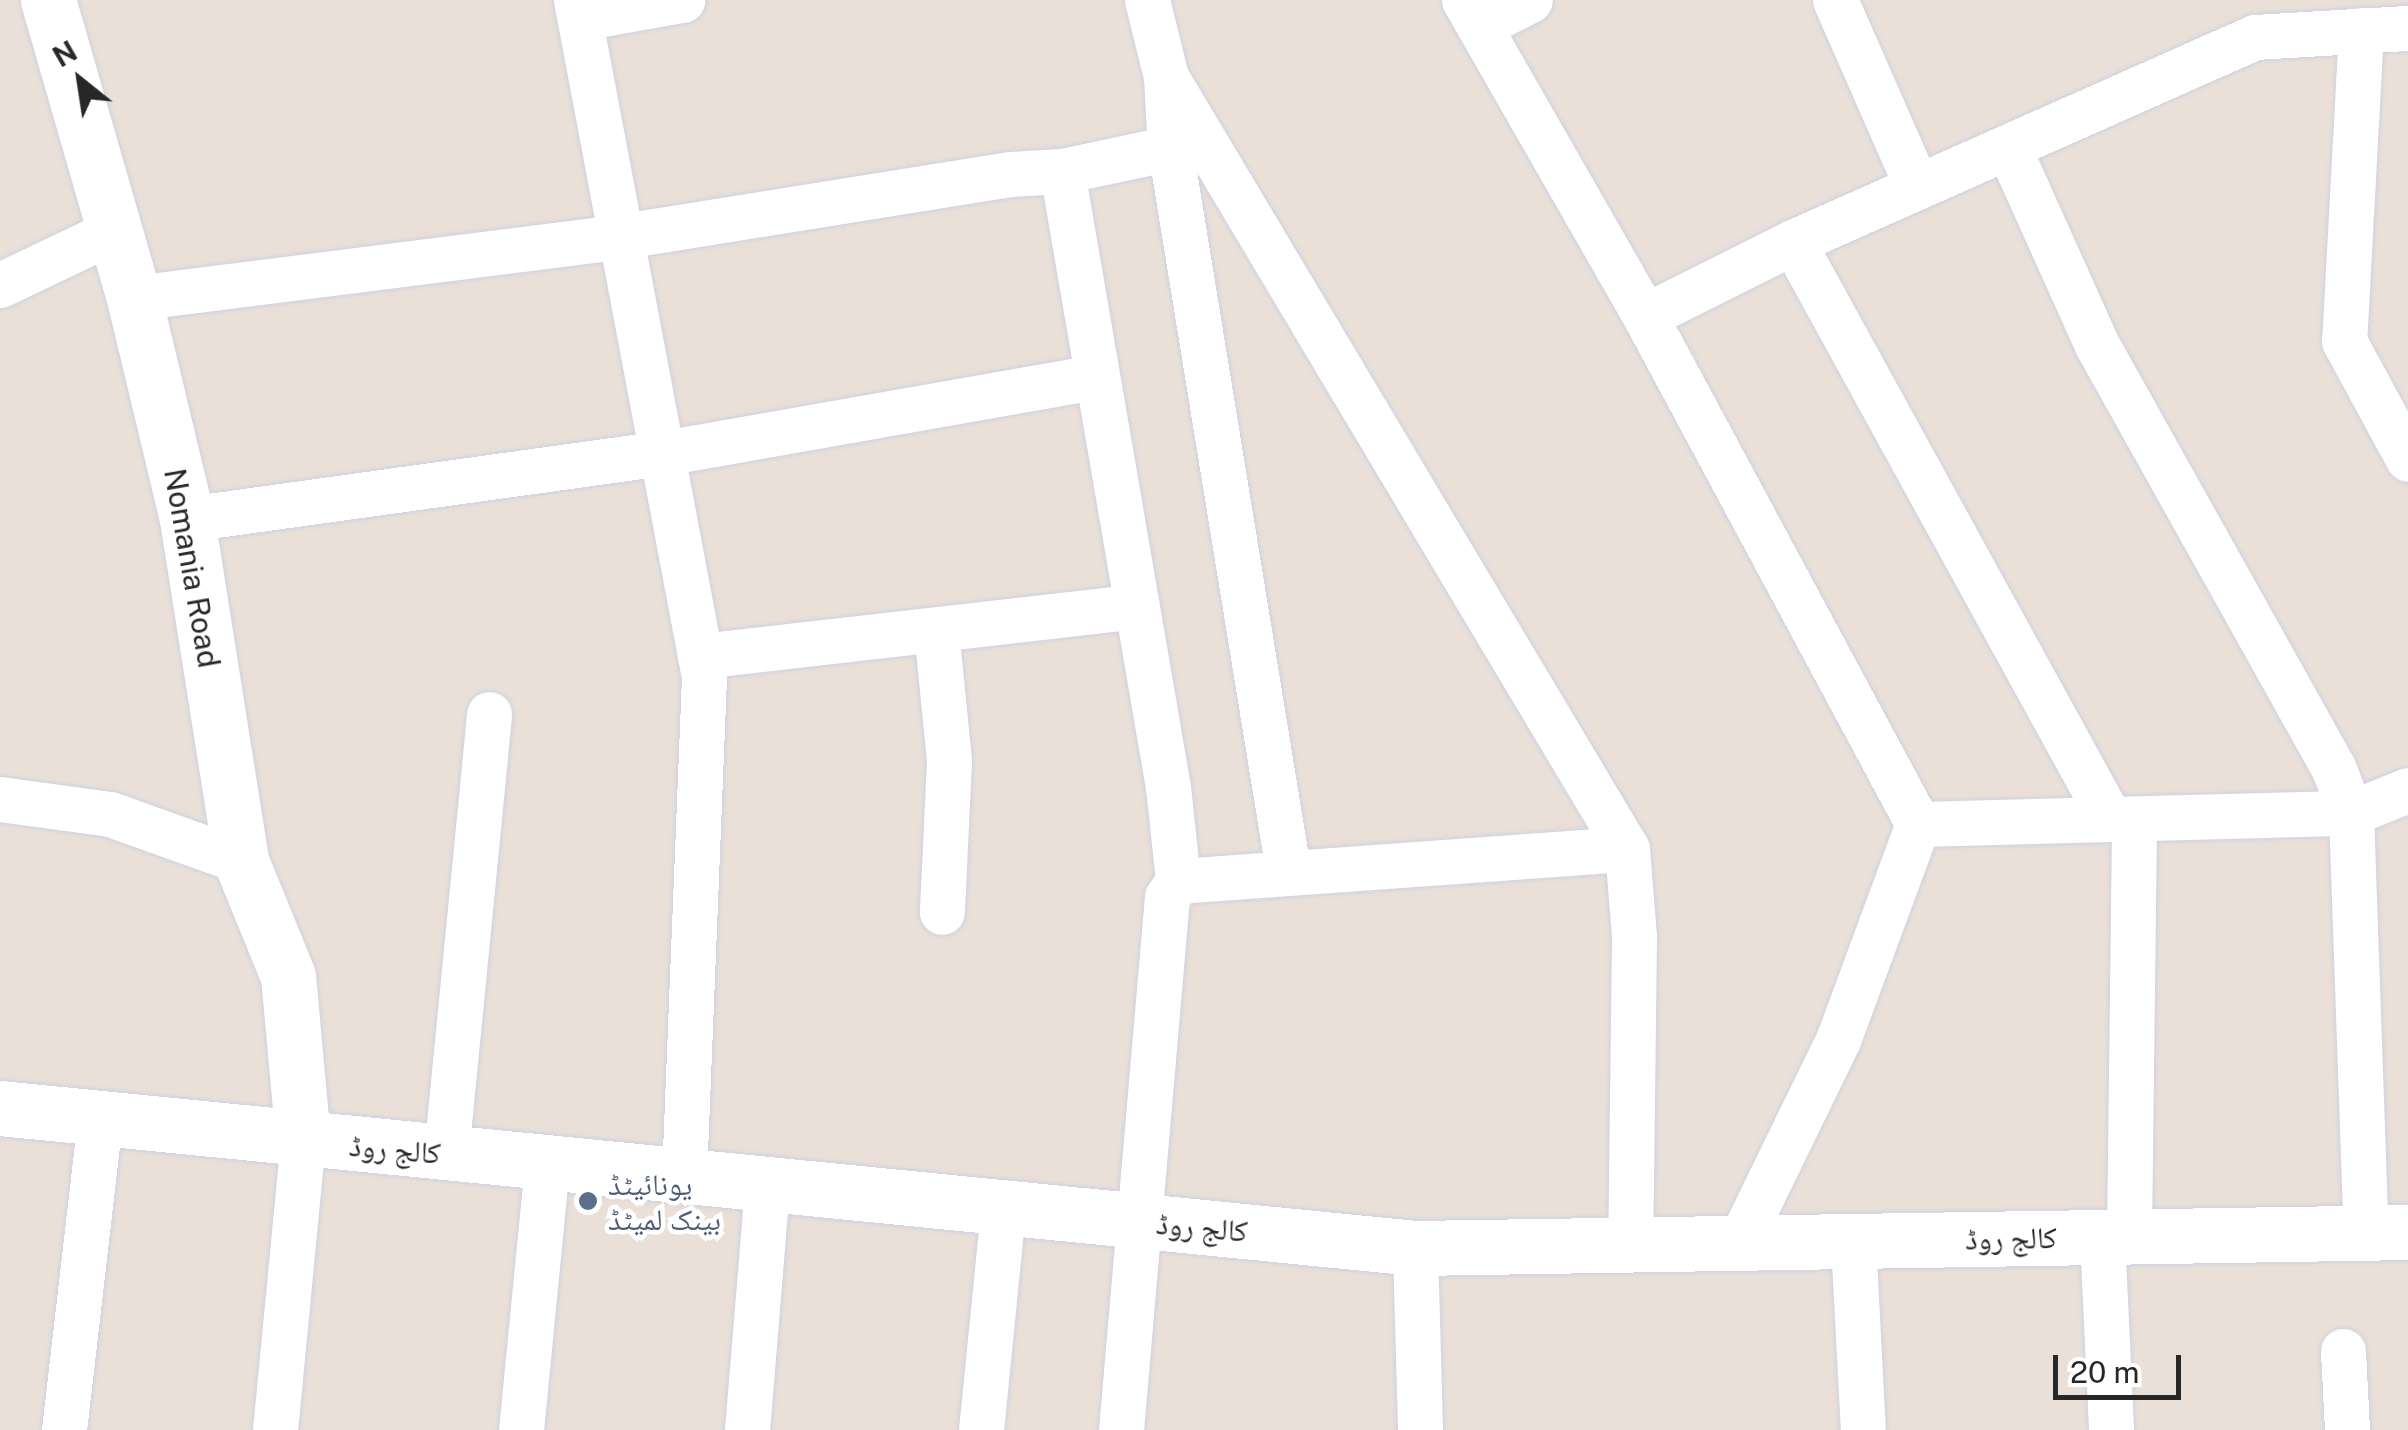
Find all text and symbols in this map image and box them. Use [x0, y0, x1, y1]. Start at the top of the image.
north arrow [30, 30, 130, 130]
text: N [47, 34, 82, 73]
street label: Nomania Road [157, 466, 227, 670]
street label: کالج روڈ [348, 1127, 442, 1171]
place label: یونائیٹڈ بینک لمیٹڈ [608, 1166, 721, 1236]
marker: یونائیٹڈ بینک لمیٹڈ [577, 1190, 599, 1212]
street label: کالج روڈ [1155, 1205, 1249, 1249]
street label: کالج روڈ [1965, 1219, 2057, 1257]
scale bar [2058, 1335, 2186, 1397]
text: 20 m [2070, 1354, 2139, 1390]

